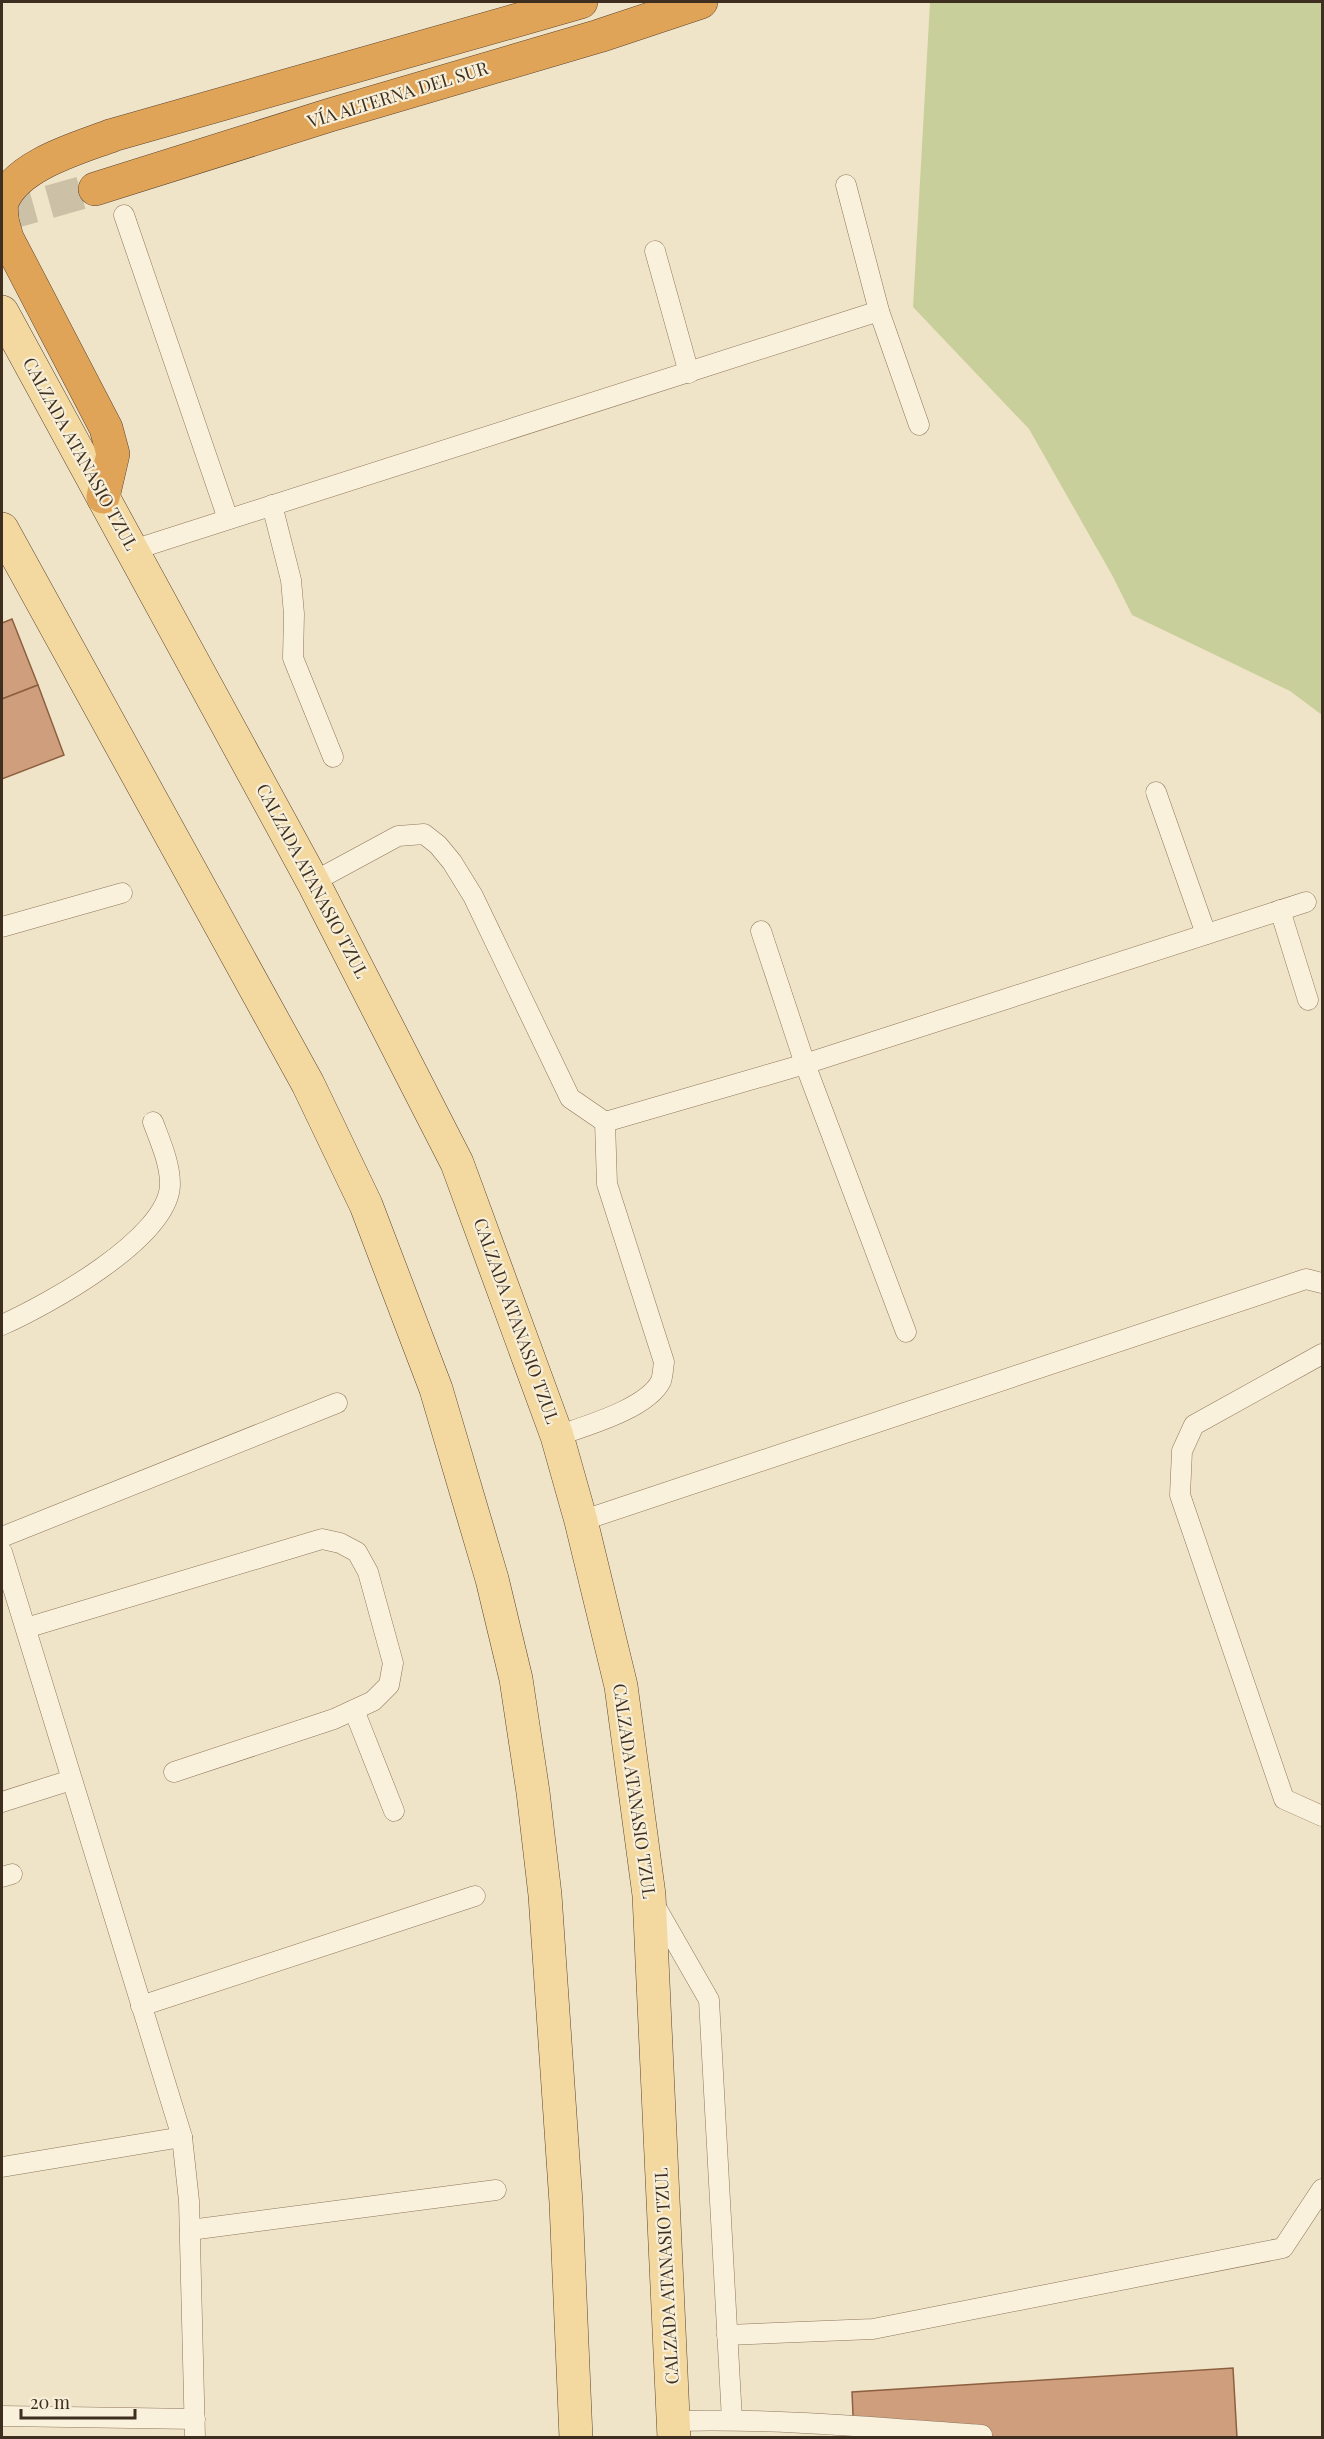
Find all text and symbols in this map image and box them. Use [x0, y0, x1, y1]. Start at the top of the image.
street label: VÍA ALTERNA DEL SUR [303, 55, 491, 133]
street label: CALZADA ATANASIO TZUL [18, 353, 144, 555]
street label: CALZADA ATANASIO TZUL [251, 779, 375, 982]
street label: CALZADA ATANASIO TZUL [469, 1215, 565, 1427]
street label: CALZADA ATANASIO TZUL [608, 1682, 662, 1900]
street label: CALZADA ATANASIO TZUL [648, 2167, 684, 2385]
scale bar [21, 2382, 135, 2420]
text: 20 m [30, 2390, 70, 2414]

